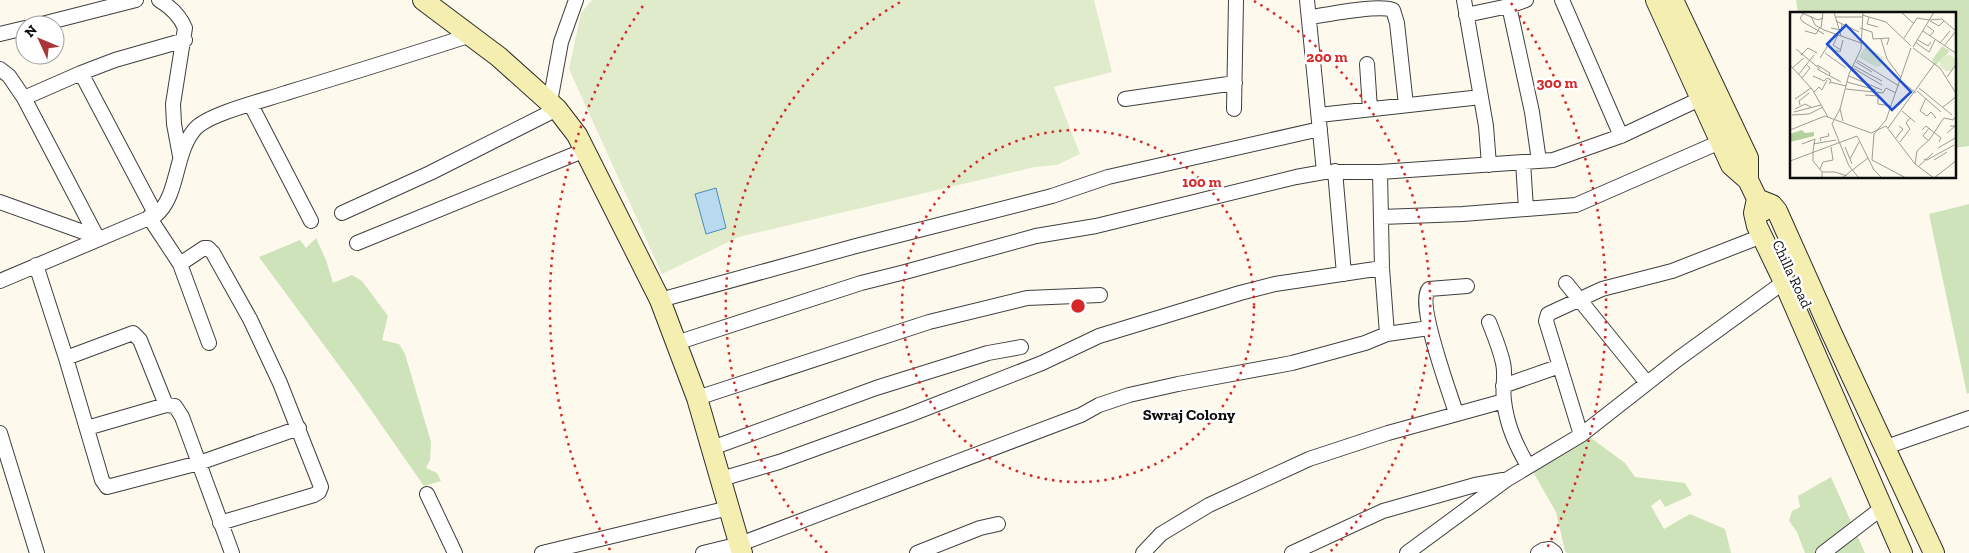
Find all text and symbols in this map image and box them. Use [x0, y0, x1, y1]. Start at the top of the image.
inset map [1790, 12, 1956, 179]
north arrow [15, 15, 65, 65]
text: N [21, 21, 41, 41]
text: 200 m [1306, 48, 1348, 66]
text: 300 m [1536, 74, 1578, 92]
text: 100 m [1182, 173, 1222, 191]
street label: Chilla Road [1768, 237, 1816, 312]
centre of rings [1069, 297, 1087, 315]
district label: Swraj Colony [1143, 405, 1236, 424]

